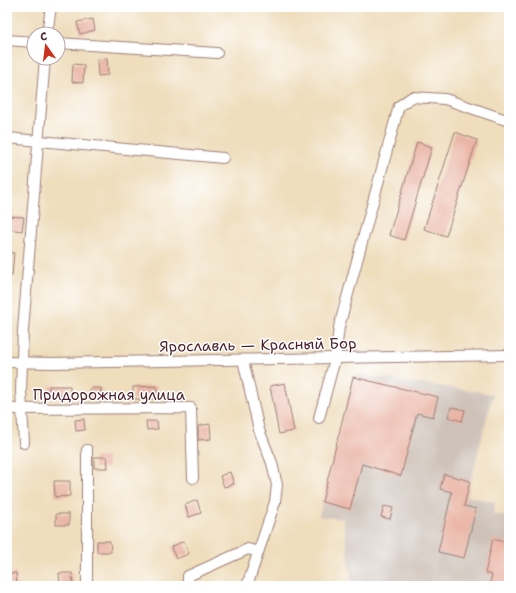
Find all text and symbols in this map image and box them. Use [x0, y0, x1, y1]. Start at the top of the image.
north arrow [26, 26, 66, 66]
text: С [39, 29, 49, 45]
street label: Ярославль — Красный Бор [159, 333, 357, 357]
street label: Придорожная улица [33, 385, 186, 405]

